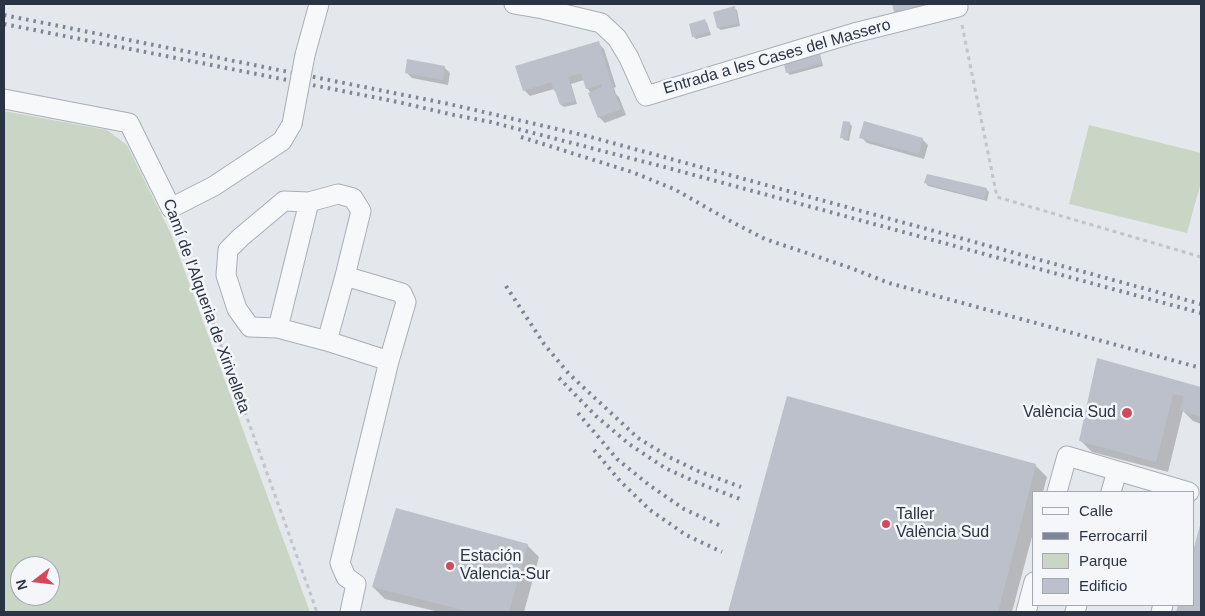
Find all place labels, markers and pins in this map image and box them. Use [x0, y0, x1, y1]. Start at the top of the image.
place label: València Sud [1023, 403, 1116, 423]
marker: València Sud [1120, 406, 1134, 420]
place label: Taller València Sud [896, 505, 989, 543]
marker: Taller València Sud [880, 518, 892, 530]
place label: Estación Valencia-Sur [460, 547, 550, 585]
marker: Estación Valencia-Sur [444, 560, 456, 572]

